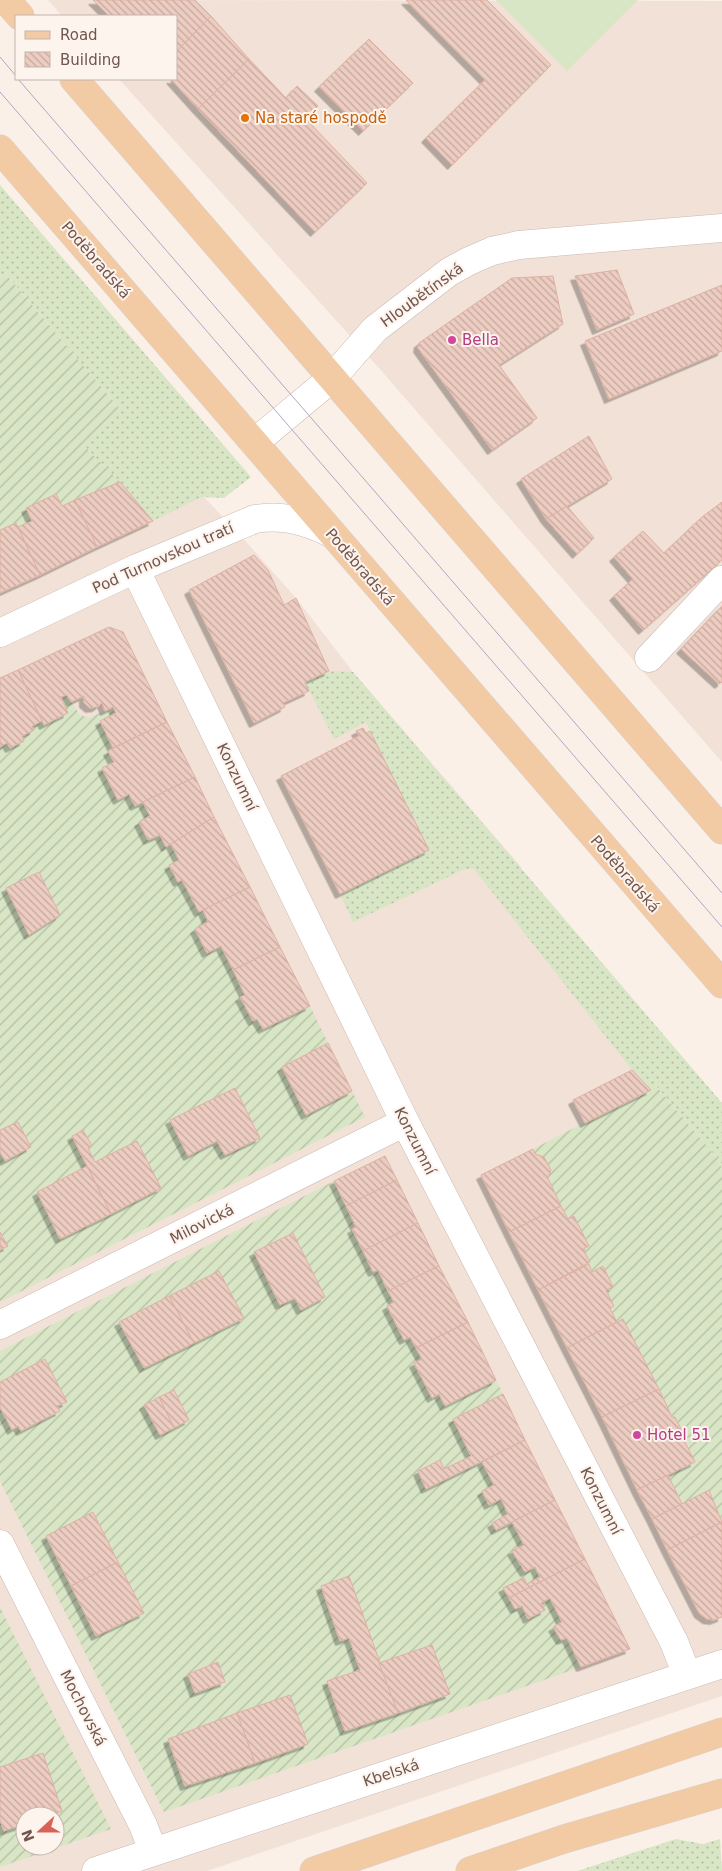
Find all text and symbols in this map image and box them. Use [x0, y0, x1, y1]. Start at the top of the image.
legend [15, 15, 178, 80]
text: Road [60, 26, 98, 44]
text: Building [60, 51, 121, 69]
place label: Na staré hospodě [255, 109, 387, 127]
marker: Na staré hospodě [239, 112, 251, 124]
street label: Poděbradská [58, 218, 134, 302]
street label: Hloubětínská [377, 259, 467, 331]
place label: Bella [462, 331, 499, 349]
marker: Bella [446, 334, 458, 346]
street label: Pod Turnovskou tratí [90, 518, 237, 597]
street label: Poděbradská [322, 525, 398, 609]
street label: Konzumní [213, 740, 262, 815]
street label: Poděbradská [587, 832, 663, 916]
street label: Konzumní [390, 1104, 440, 1179]
street label: Milovická [167, 1200, 237, 1248]
place label: Hotel 51 [647, 1426, 711, 1444]
marker: Hotel 51 [631, 1429, 643, 1441]
street label: Konzumní [576, 1464, 626, 1539]
street label: Mochovská [56, 1667, 110, 1749]
street label: Kbelská [361, 1755, 421, 1791]
north arrow [15, 1806, 65, 1856]
text: N [18, 1827, 37, 1844]

